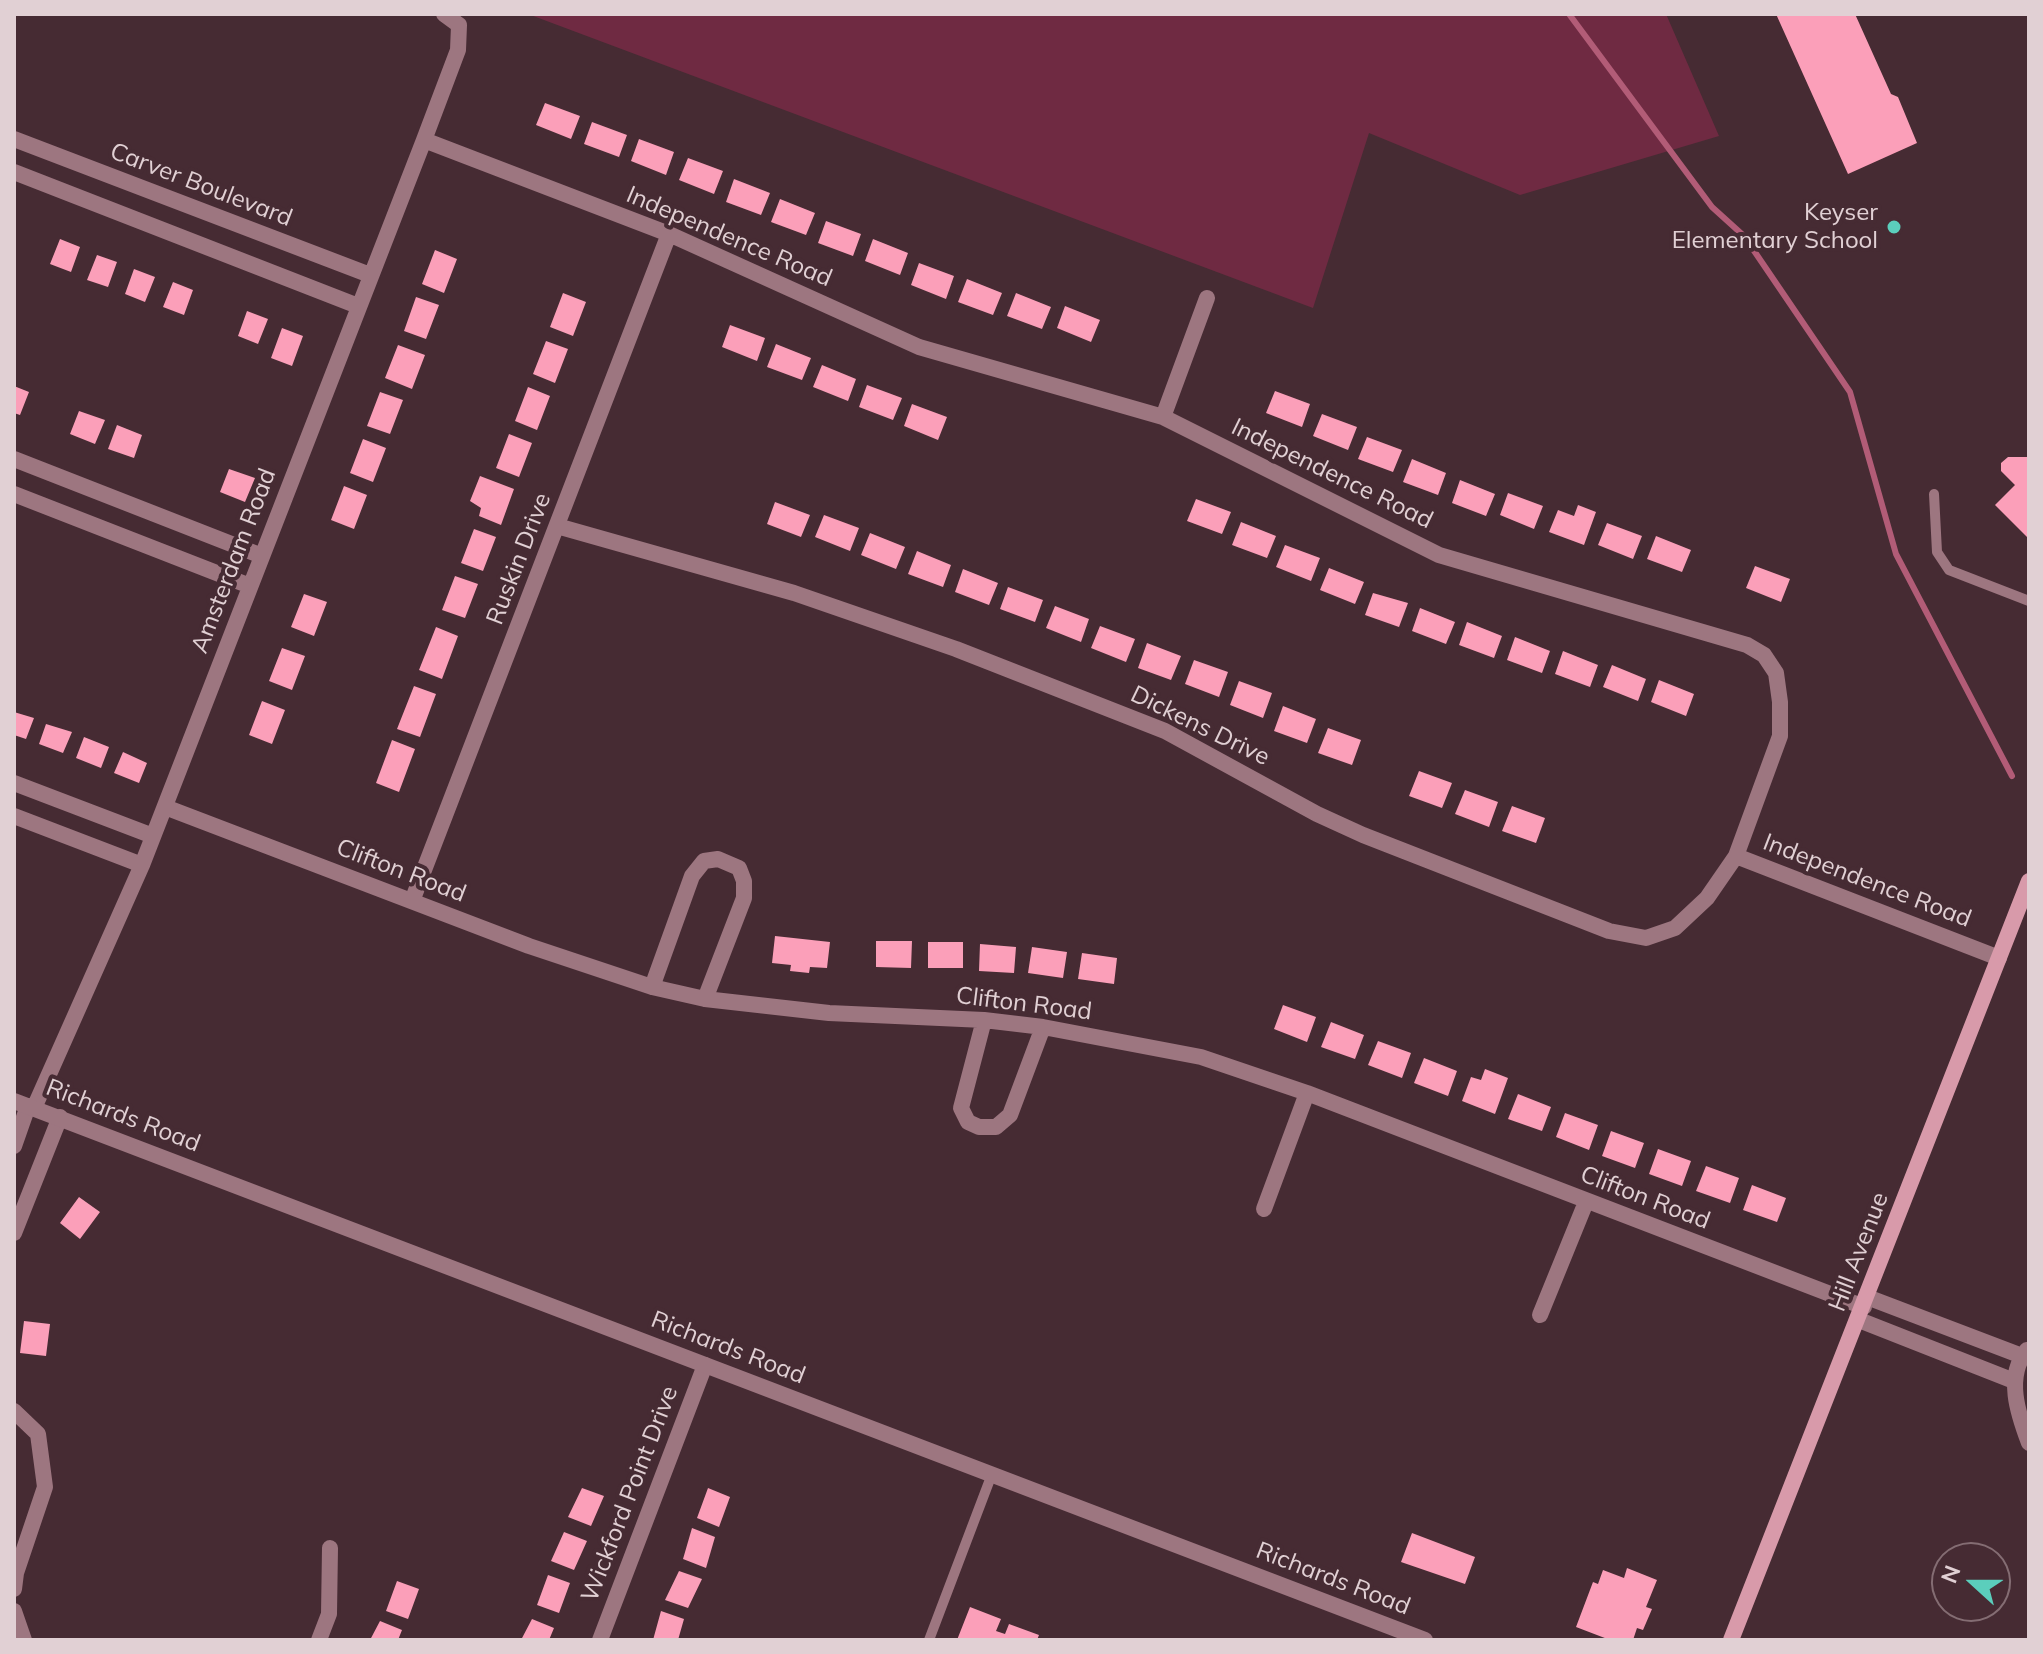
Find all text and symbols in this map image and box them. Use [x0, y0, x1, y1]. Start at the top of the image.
street label: Carver Boulevard [106, 137, 296, 233]
street label: Independence Road [622, 181, 836, 293]
place label: Keyser Elementary School [1672, 199, 1878, 255]
marker: Keyser Elementary School [1885, 218, 1903, 236]
street label: Independence Road [1227, 413, 1437, 535]
street label: Amsterdam Road [186, 465, 282, 657]
street label: Ruskin Drive [481, 489, 557, 629]
street label: Dickens Drive [1126, 680, 1274, 772]
street label: Independence Road [1759, 828, 1975, 934]
street label: Clifton Road [332, 833, 470, 909]
street label: Clifton Road [954, 981, 1094, 1027]
street label: Richards Road [42, 1073, 204, 1159]
street label: Clifton Road [1576, 1160, 1714, 1236]
street label: Hill Avenue [1823, 1188, 1895, 1316]
street label: Richards Road [647, 1305, 809, 1391]
street label: Wickford Point Drive [576, 1382, 684, 1606]
street label: Richards Road [1252, 1536, 1414, 1622]
north arrow [1931, 1542, 2011, 1622]
text: N [1934, 1561, 1967, 1587]

